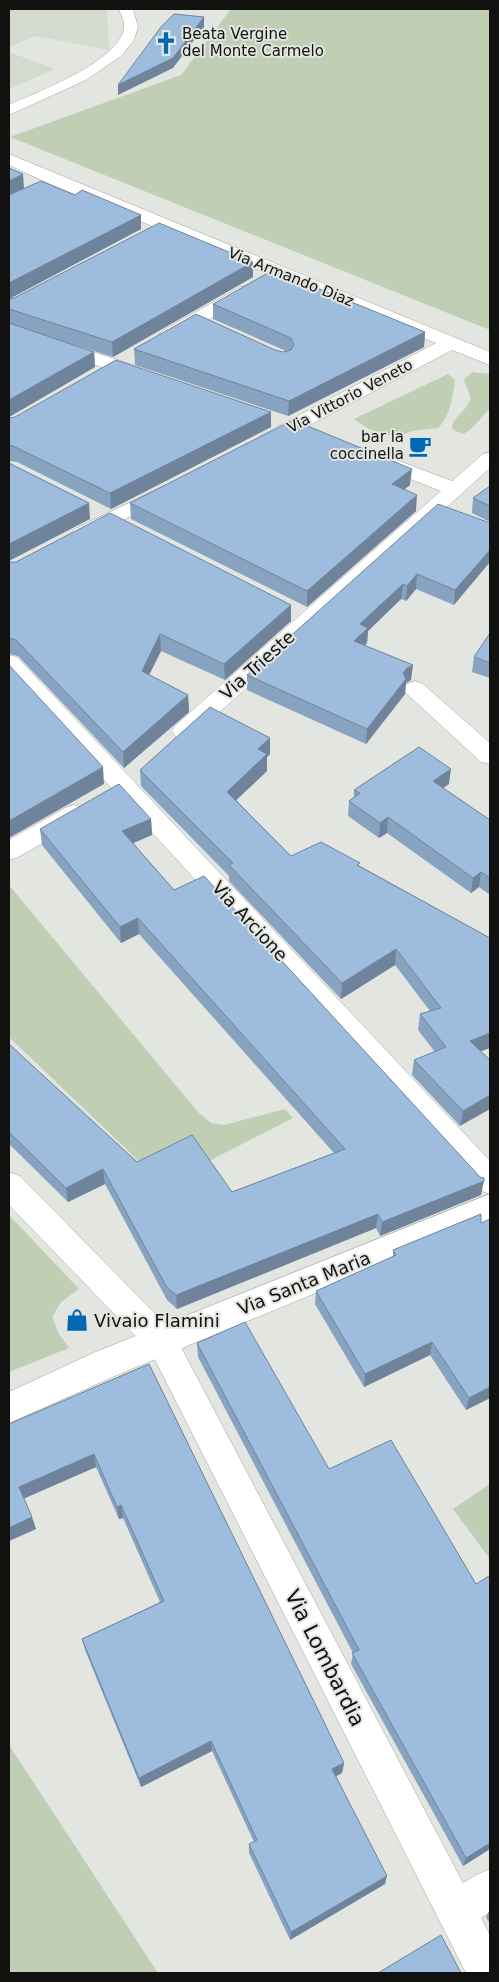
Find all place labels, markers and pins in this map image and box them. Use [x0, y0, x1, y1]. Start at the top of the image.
place label: Beata Vergine del Monte Carmelo [182, 25, 324, 60]
church icon: Beata Vergine del Monte Carmelo [153, 30, 179, 56]
place label: bar la coccinella [330, 428, 404, 463]
cafe icon: bar la coccinella [407, 433, 433, 459]
shop icon: Vivaio Flamini [64, 1307, 90, 1333]
place label: Vivaio Flamini [94, 1310, 220, 1331]

